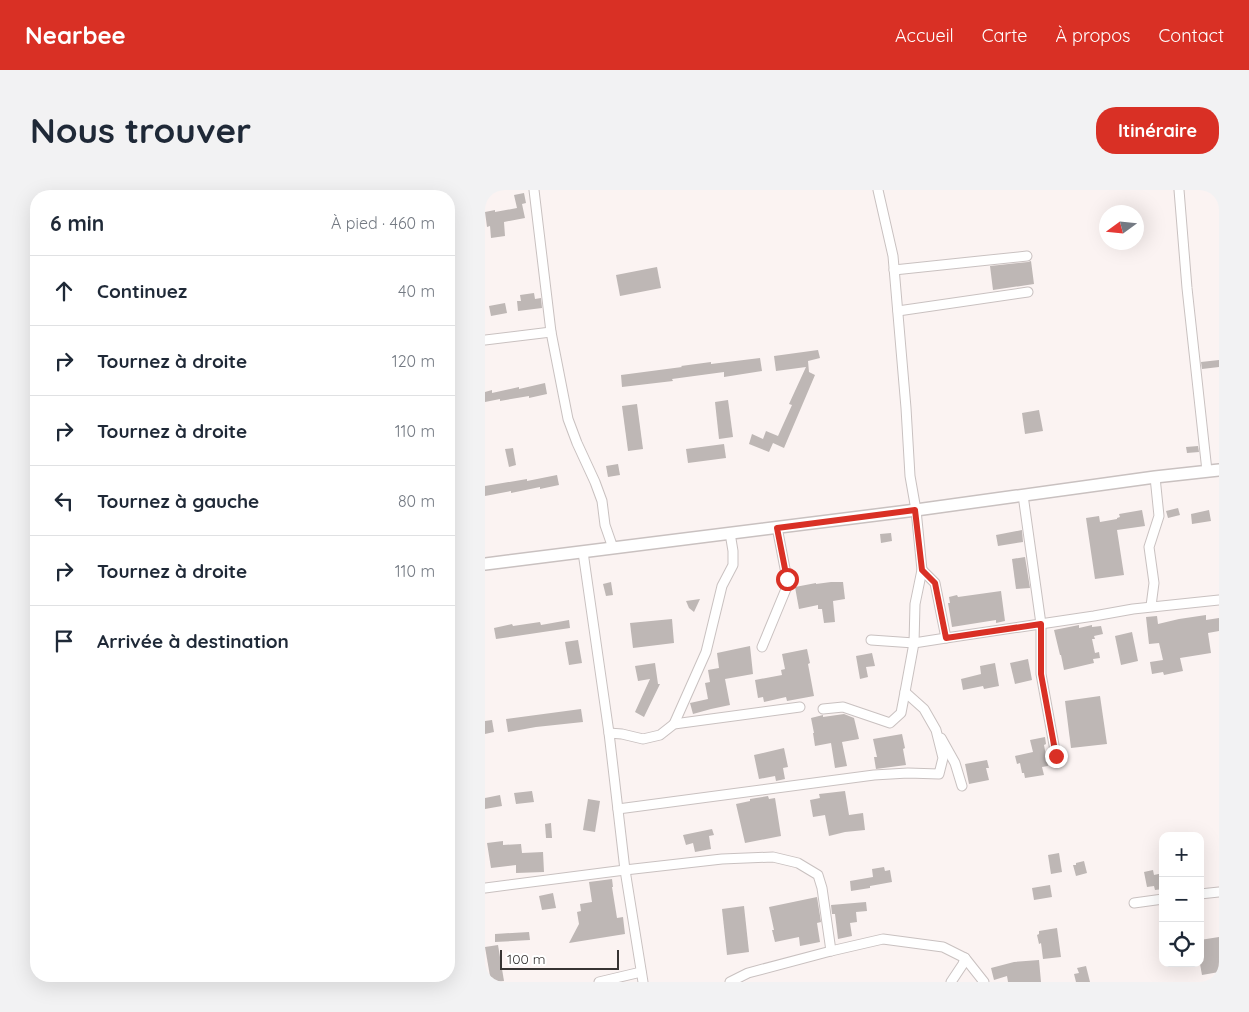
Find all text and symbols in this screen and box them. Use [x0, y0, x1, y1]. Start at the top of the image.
text: Nearbee [25, 20, 126, 50]
text: Accueil [895, 24, 954, 47]
text: Carte [982, 24, 1027, 47]
text: À propos [1055, 24, 1131, 47]
text: Contact [1159, 24, 1224, 47]
button: Itinéraire [1096, 107, 1219, 154]
text: Nous trouver [30, 108, 251, 152]
north arrow [1099, 205, 1144, 250]
text: 6 min [50, 210, 104, 236]
text: À pied · 460 m [331, 213, 435, 233]
icon: ahead [50, 277, 78, 305]
text: Continuez [97, 279, 187, 303]
text: 40 m [398, 281, 435, 301]
icon: right [50, 347, 78, 375]
text: Tournez à droite [97, 349, 247, 373]
text: 120 m [392, 351, 435, 371]
icon: right [50, 417, 78, 445]
text: Tournez à droite [97, 419, 247, 443]
text: 110 m [395, 421, 435, 441]
icon: left [50, 487, 78, 515]
text: Tournez à gauche [97, 489, 259, 513]
text: 80 m [398, 491, 435, 511]
icon: right [50, 557, 78, 585]
text: Tournez à droite [97, 559, 247, 583]
text: 110 m [395, 561, 435, 581]
route start [776, 568, 799, 591]
icon: arrive [50, 627, 78, 655]
text: Arrivée à destination [97, 629, 289, 653]
route end [1045, 745, 1068, 768]
map controls [1159, 832, 1204, 967]
button: + [1159, 832, 1204, 877]
button: − [1159, 877, 1204, 922]
button: locate [1159, 922, 1204, 967]
scale bar [500, 947, 619, 970]
text: 100 m [507, 950, 545, 968]

